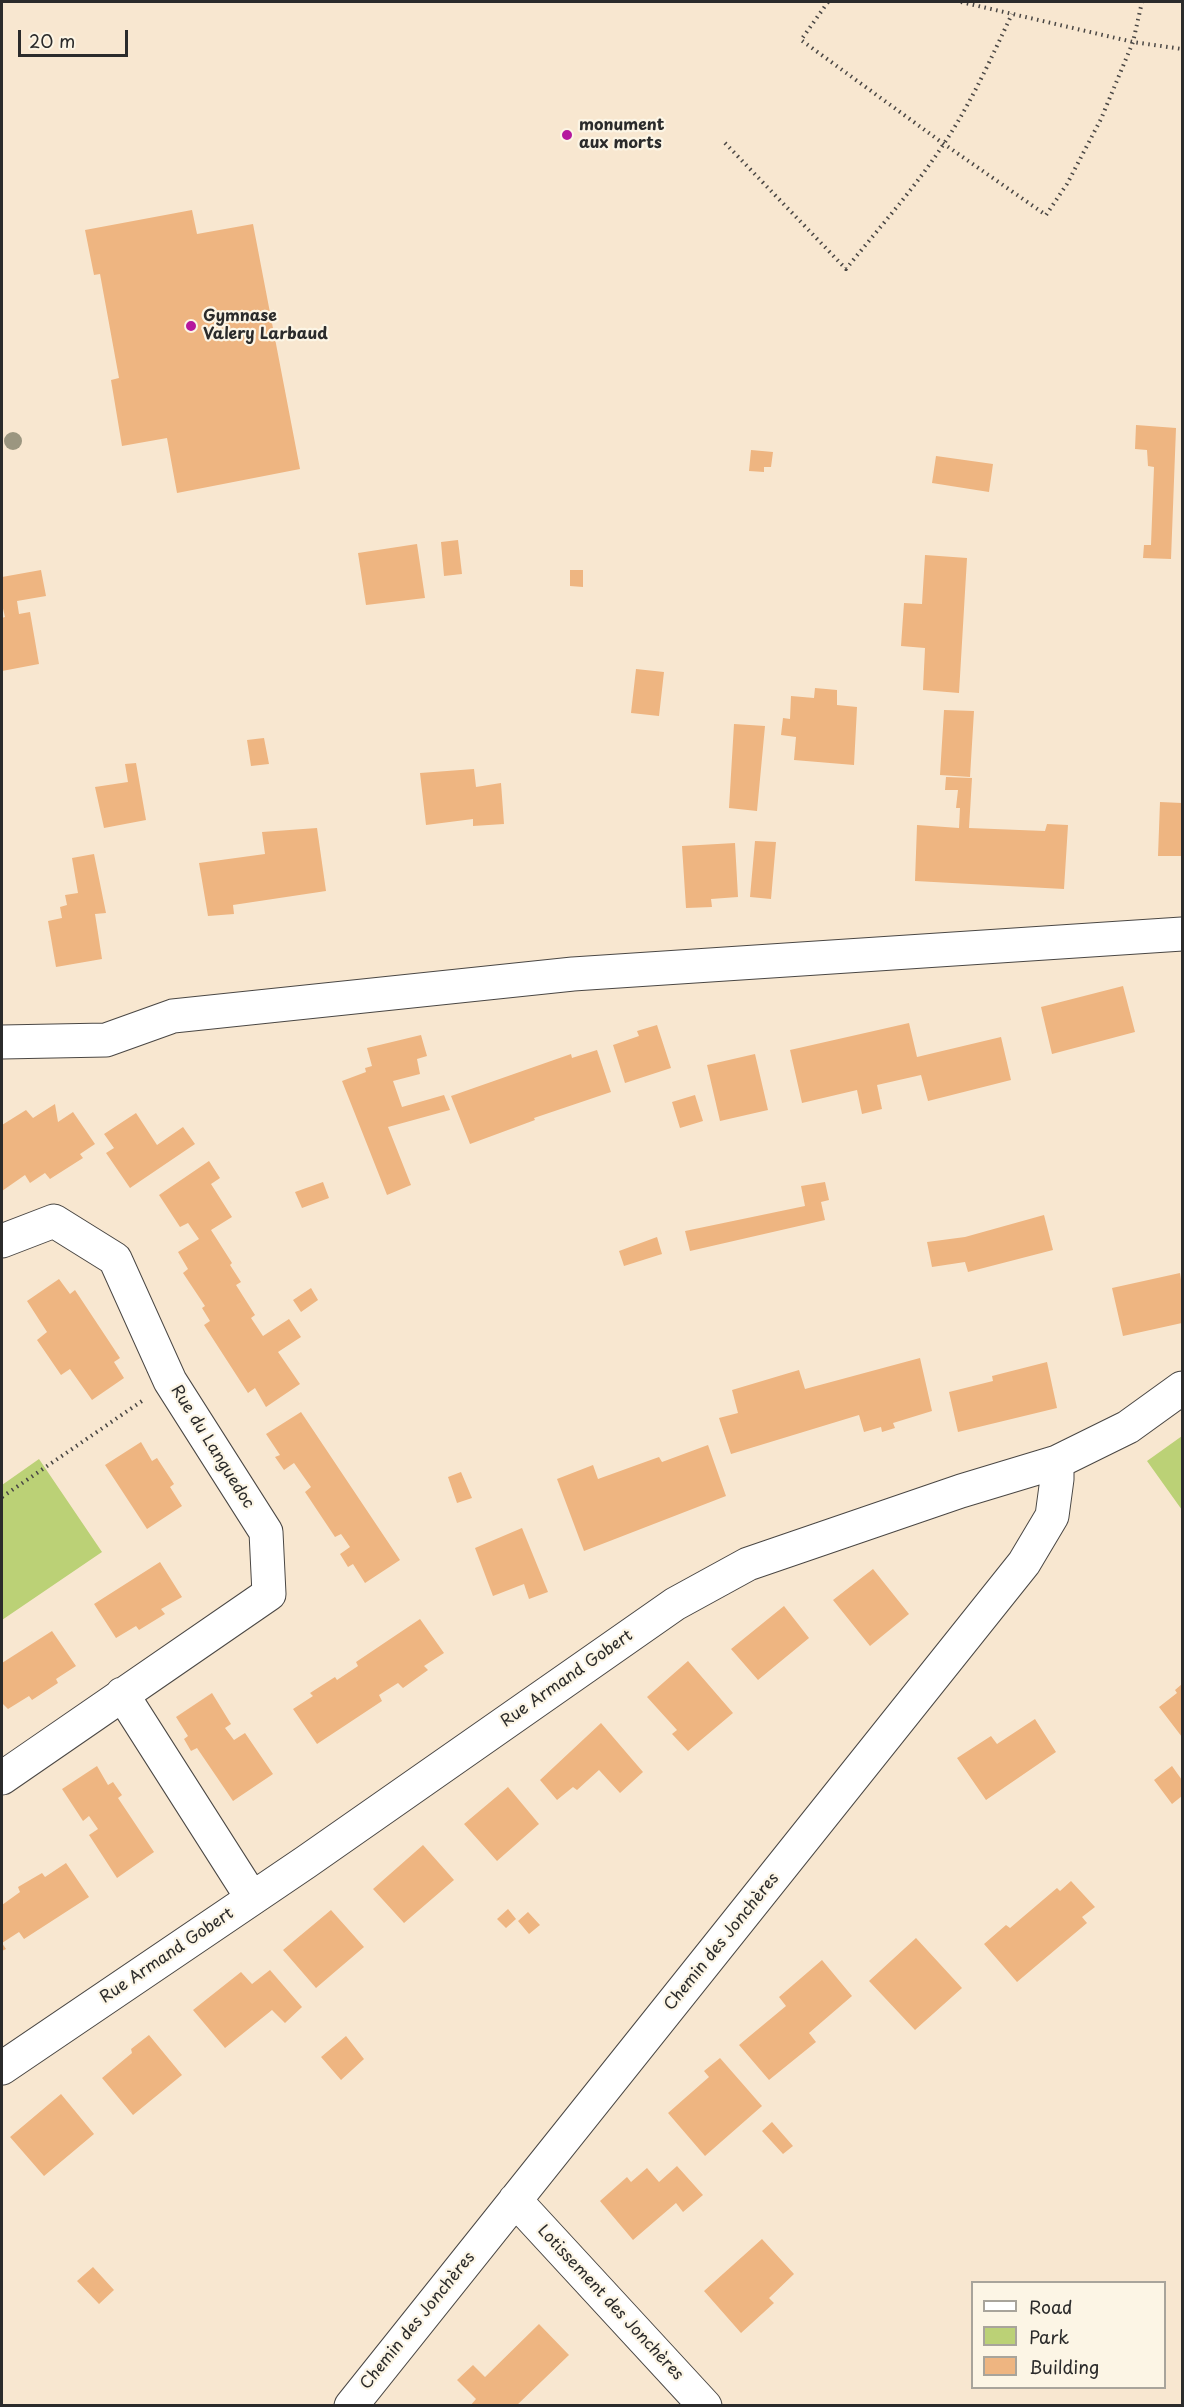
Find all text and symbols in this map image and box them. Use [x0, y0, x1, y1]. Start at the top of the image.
scale bar [21, 18, 130, 56]
text: 20 m [29, 27, 75, 54]
place label: monument aux morts [579, 116, 665, 154]
marker: monument aux morts [560, 128, 574, 142]
place label: Gymnase Valery Larbaud [203, 307, 328, 345]
marker: Gymnase Valery Larbaud [184, 319, 198, 333]
street label: Rue du Languedoc [166, 1382, 258, 1512]
street label: Rue Armand Gobert [497, 1626, 637, 1732]
street label: Chemin des Jonchères [661, 1869, 783, 2015]
street label: Rue Armand Gobert [97, 1904, 237, 2008]
street label: Lotissement des Jonchères [533, 2222, 687, 2384]
street label: Chemin des Jonchères [357, 2248, 479, 2394]
legend [971, 2281, 1166, 2389]
text: Road [1029, 2293, 1073, 2320]
text: Park [1029, 2323, 1069, 2350]
text: Building [1029, 2353, 1099, 2380]

